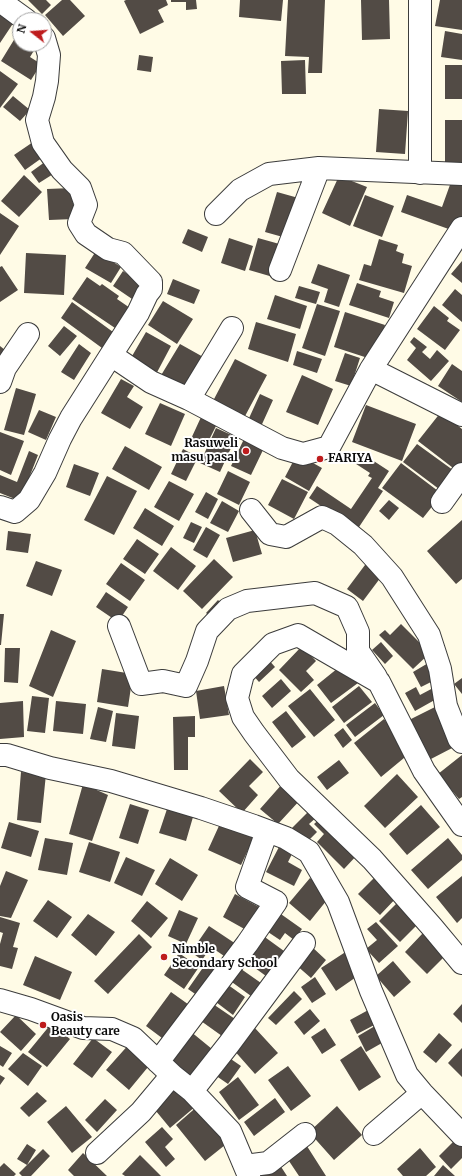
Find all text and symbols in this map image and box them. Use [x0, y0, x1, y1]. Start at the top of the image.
north arrow [12, 12, 52, 52]
text: N [14, 23, 29, 35]
place label: Rasuweli masu pasal [171, 437, 238, 465]
marker: Rasuweli masu pasal [241, 446, 251, 456]
place label: FARIYA [328, 452, 372, 466]
marker: FARIYA [315, 454, 325, 464]
place label: Nimble Secondary School [172, 943, 277, 971]
marker: Nimble Secondary School [159, 952, 169, 962]
place label: Oasis Beauty care [51, 1011, 120, 1039]
marker: Oasis Beauty care [38, 1020, 48, 1030]

